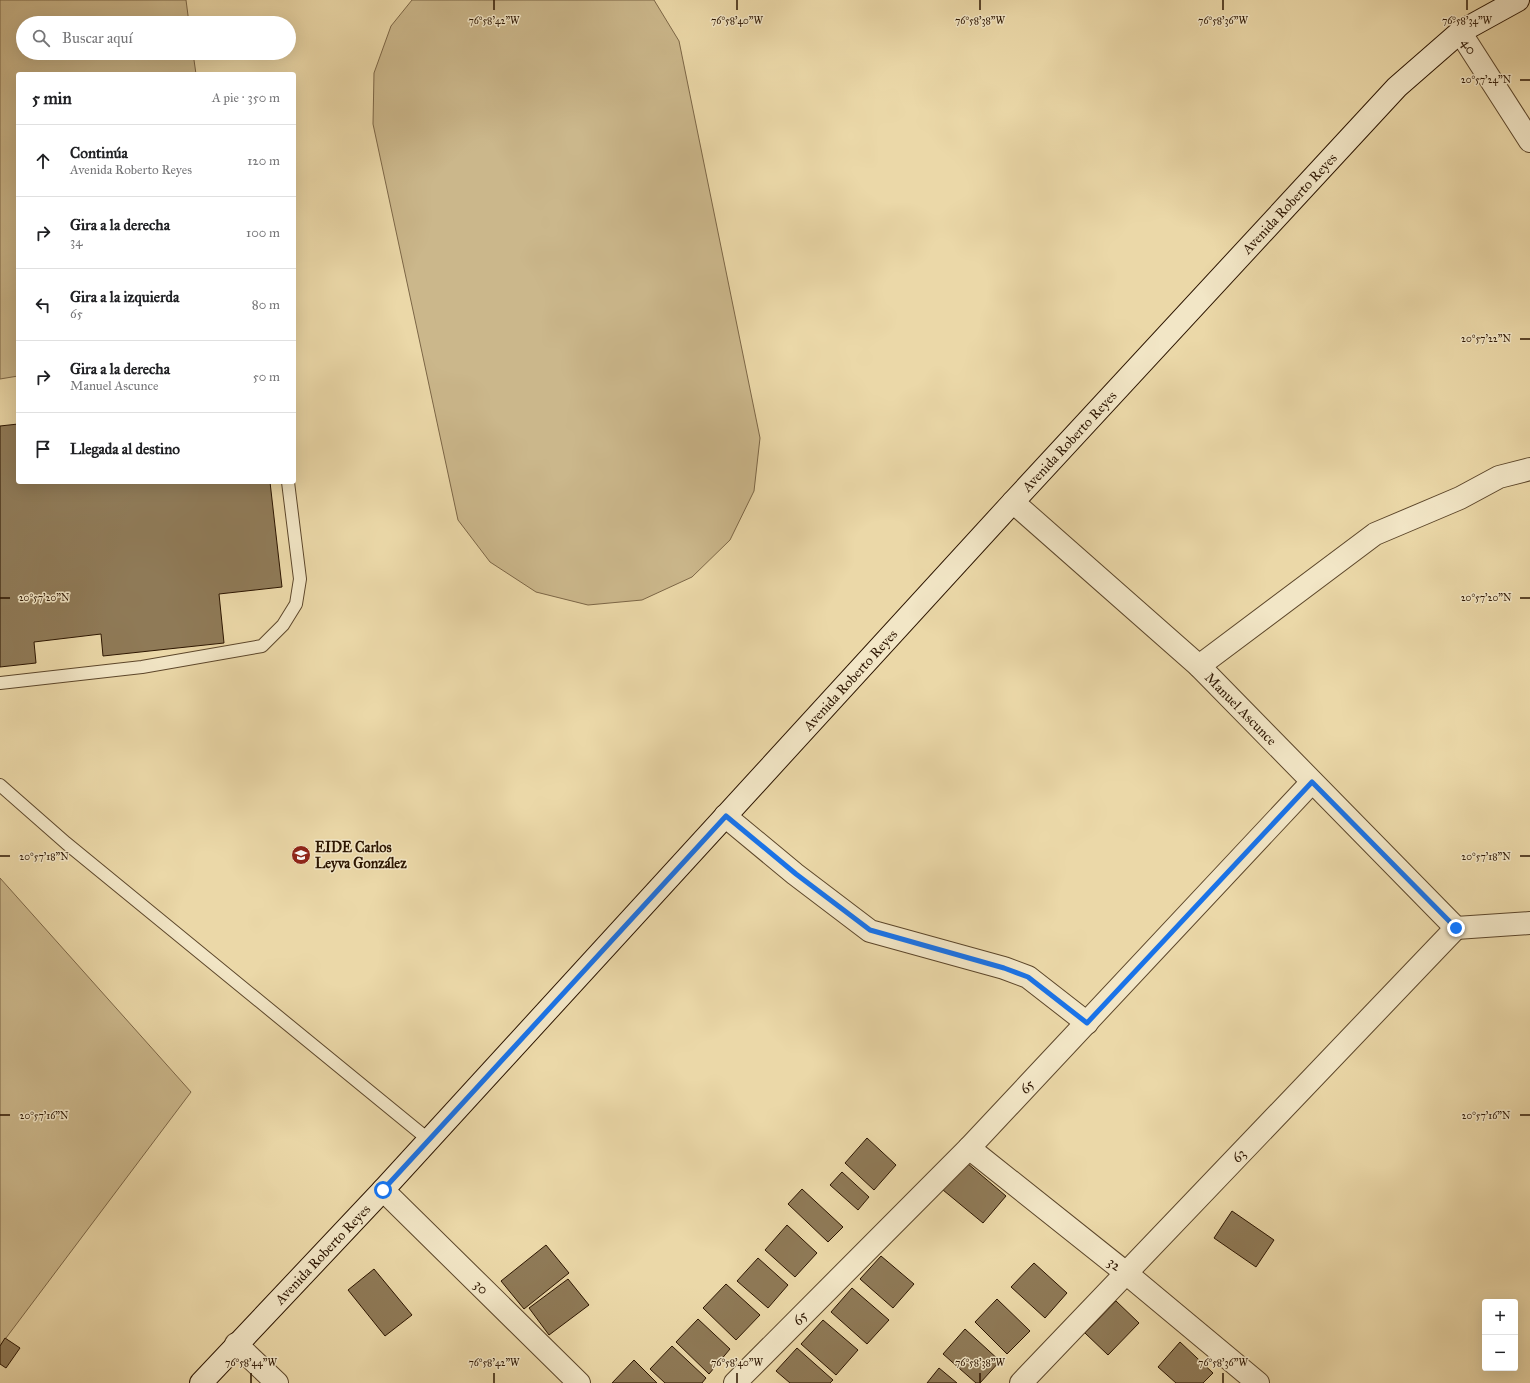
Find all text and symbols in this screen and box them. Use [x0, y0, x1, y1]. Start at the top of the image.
text: 76°58'42"W [468, 15, 520, 27]
text: 76°58'40"W [711, 15, 764, 27]
text: 76°58'38"W [955, 15, 1005, 27]
text: 76°58'36"W [1198, 15, 1248, 27]
text: 76°58'34"W [1442, 15, 1493, 27]
search box [16, 16, 296, 60]
icon: search [30, 27, 52, 49]
text: Buscar aquí [62, 29, 133, 47]
street label: 40 [1458, 35, 1481, 58]
text: 20°57'24"N [1461, 74, 1512, 86]
text: 5 min [32, 88, 72, 109]
text: A pie · 350 m [212, 90, 280, 106]
text: Continúa [70, 144, 128, 162]
street label: Avenida Roberto Reyes [1238, 149, 1340, 258]
icon: ahead [32, 150, 54, 172]
text: 120 m [247, 153, 280, 169]
text: Avenida Roberto Reyes [70, 162, 192, 178]
text: Gira a la derecha [70, 216, 170, 234]
icon: right [32, 222, 54, 244]
text: 100 m [246, 225, 280, 241]
text: 34 [70, 234, 82, 250]
text: Gira a la izquierda [70, 288, 179, 306]
icon: left [32, 294, 54, 316]
text: 80 m [252, 297, 280, 313]
text: 65 [70, 306, 83, 322]
text: 20°57'22"N [1461, 333, 1511, 345]
text: Gira a la derecha [70, 360, 170, 378]
icon: right [32, 366, 54, 388]
text: 50 m [253, 369, 280, 385]
text: Manuel Ascunce [70, 378, 158, 394]
street label: Avenida Roberto Reyes [1018, 387, 1120, 496]
icon: arrive [32, 438, 54, 460]
text: Llegada al destino [70, 440, 180, 458]
text: 20°57'20"N [19, 592, 70, 604]
text: 20°57'20"N [1461, 592, 1512, 604]
street label: Avenida Roberto Reyes [799, 626, 901, 735]
street label: Manuel Ascunce [1202, 669, 1281, 749]
place label: EIDE Carlos Leyva González [315, 839, 407, 873]
school or university icon: EIDE Carlos Leyva González [290, 844, 312, 866]
text: 20°57'18"N [19, 851, 69, 863]
text: 20°57'18"N [1461, 851, 1511, 863]
route end [1447, 919, 1465, 937]
street label: 65 [1016, 1075, 1038, 1097]
text: 20°57'16"N [19, 1110, 69, 1122]
text: 20°57'16"N [1461, 1110, 1511, 1122]
street label: 63 [1228, 1145, 1249, 1166]
route start [374, 1181, 392, 1199]
street label: Avenida Roberto Reyes [270, 1201, 374, 1309]
street label: 32 [1104, 1253, 1125, 1274]
street label: 30 [470, 1276, 492, 1298]
map controls [1482, 1299, 1518, 1371]
button: + [1482, 1299, 1518, 1335]
street label: 65 [789, 1307, 811, 1329]
button: − [1482, 1335, 1518, 1371]
text: 76°58'44"W [225, 1357, 277, 1369]
text: 76°58'42"W [468, 1357, 520, 1369]
text: 76°58'40"W [711, 1357, 764, 1369]
text: 76°58'38"W [955, 1357, 1005, 1369]
text: 76°58'36"W [1198, 1357, 1248, 1369]

